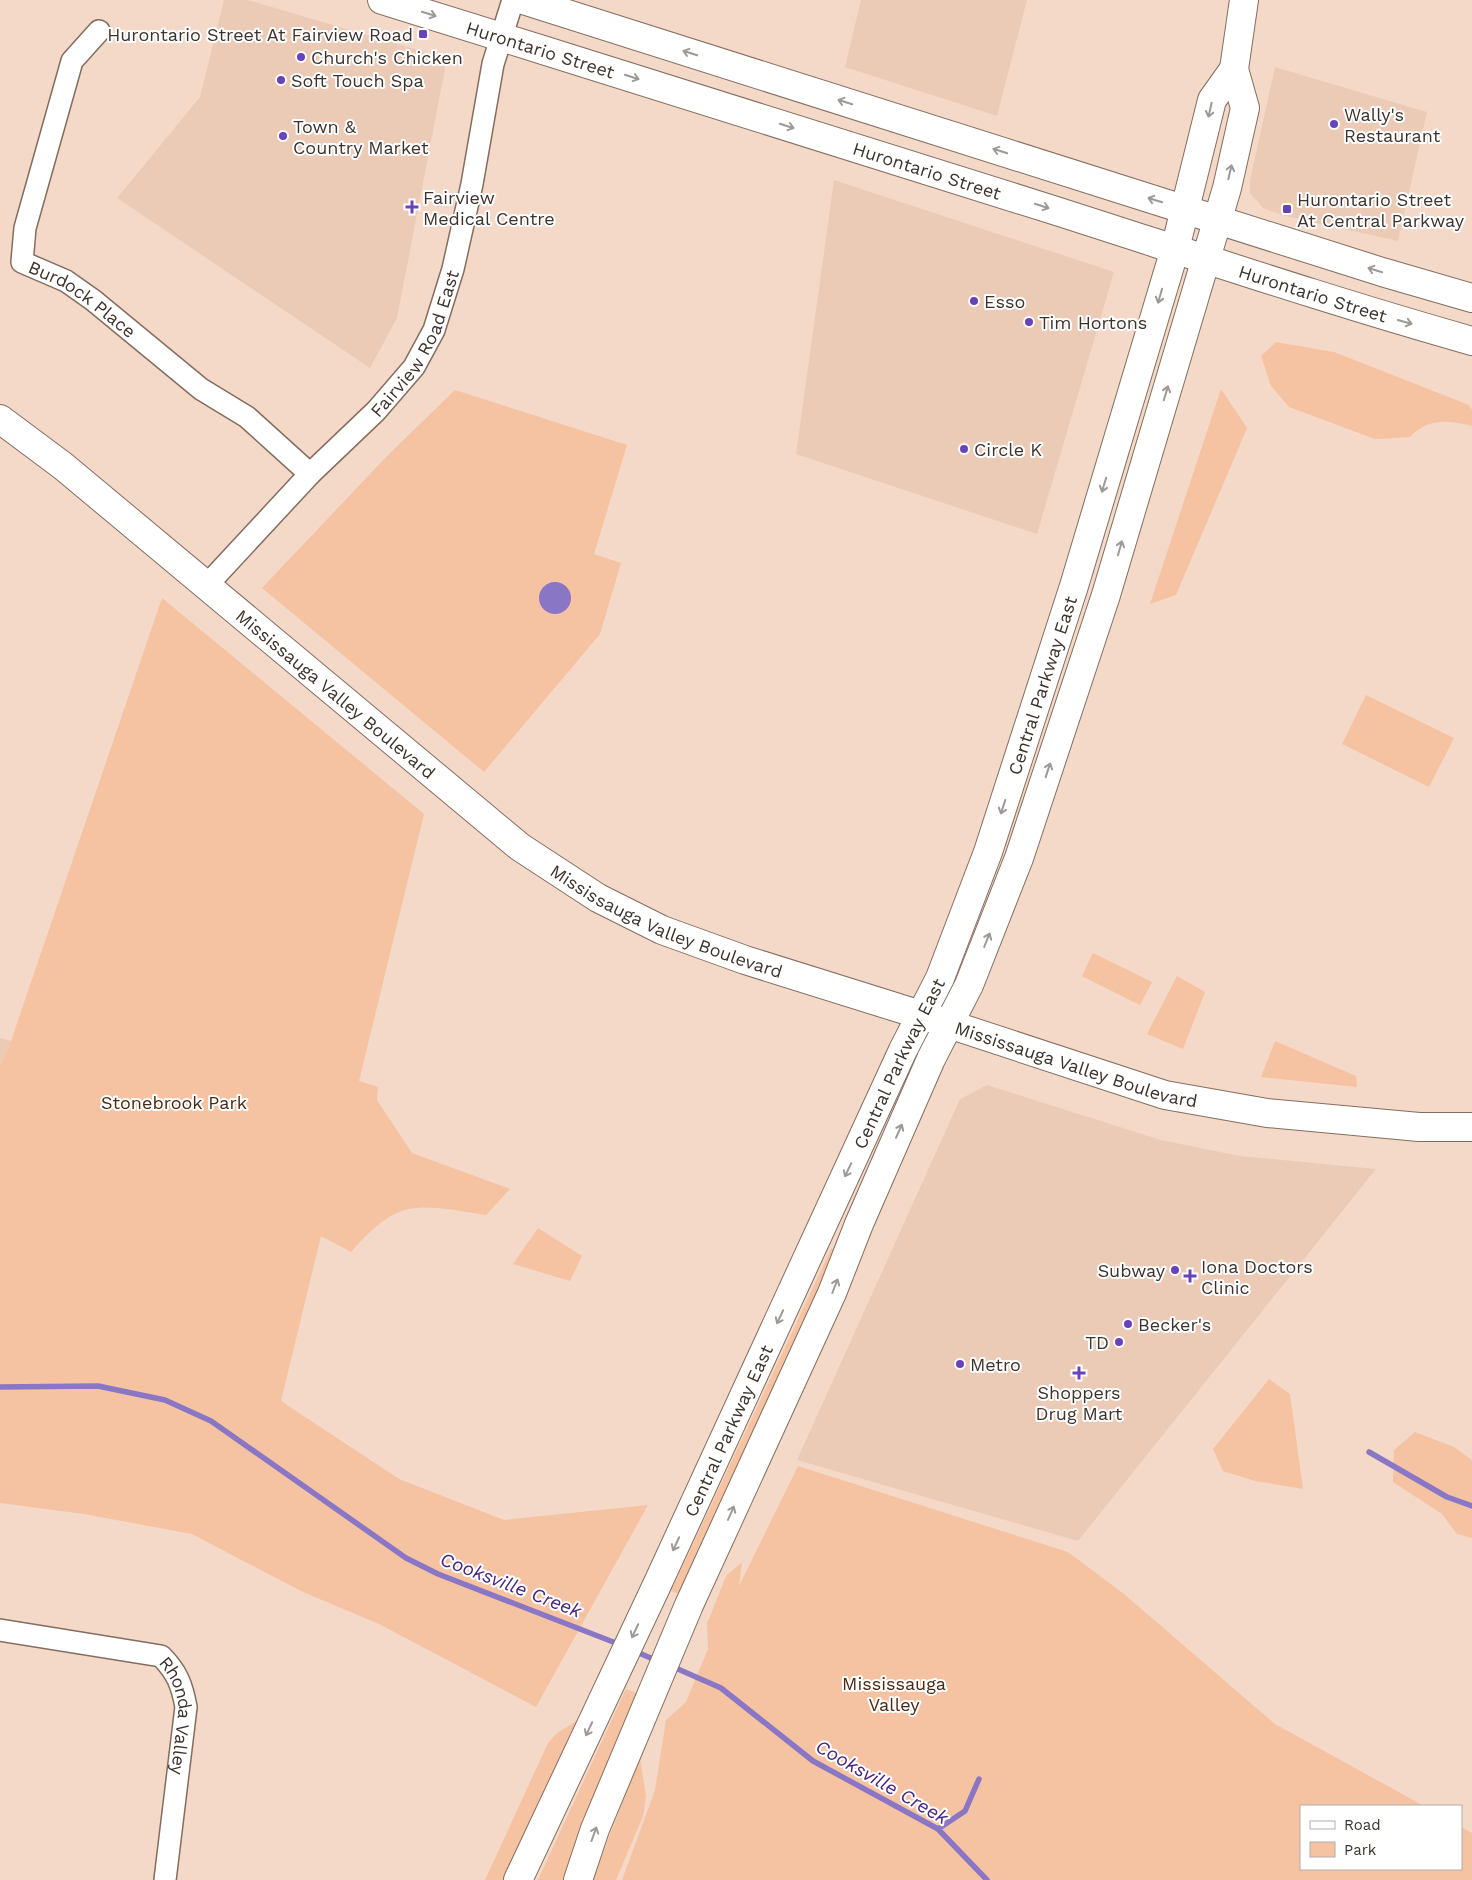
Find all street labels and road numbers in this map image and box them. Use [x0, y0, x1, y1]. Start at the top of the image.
street label: Hurontario Street [464, 16, 618, 82]
street label: Hurontario Street [850, 137, 1004, 204]
street label: Burdock Place [26, 256, 140, 342]
street label: Hurontario Street [1236, 260, 1390, 326]
street label: Fairview Road East [366, 267, 463, 421]
street label: Central Parkway East [1003, 593, 1081, 777]
street label: Mississauga Valley Boulevard [232, 605, 440, 783]
street label: Mississauga Valley Boulevard [547, 860, 785, 982]
street label: Central Parkway East [849, 974, 949, 1152]
street label: Mississauga Valley Boulevard [952, 1016, 1199, 1111]
street label: Central Parkway East [679, 1341, 777, 1520]
street label: Rhonda Valley [156, 1652, 197, 1777]

